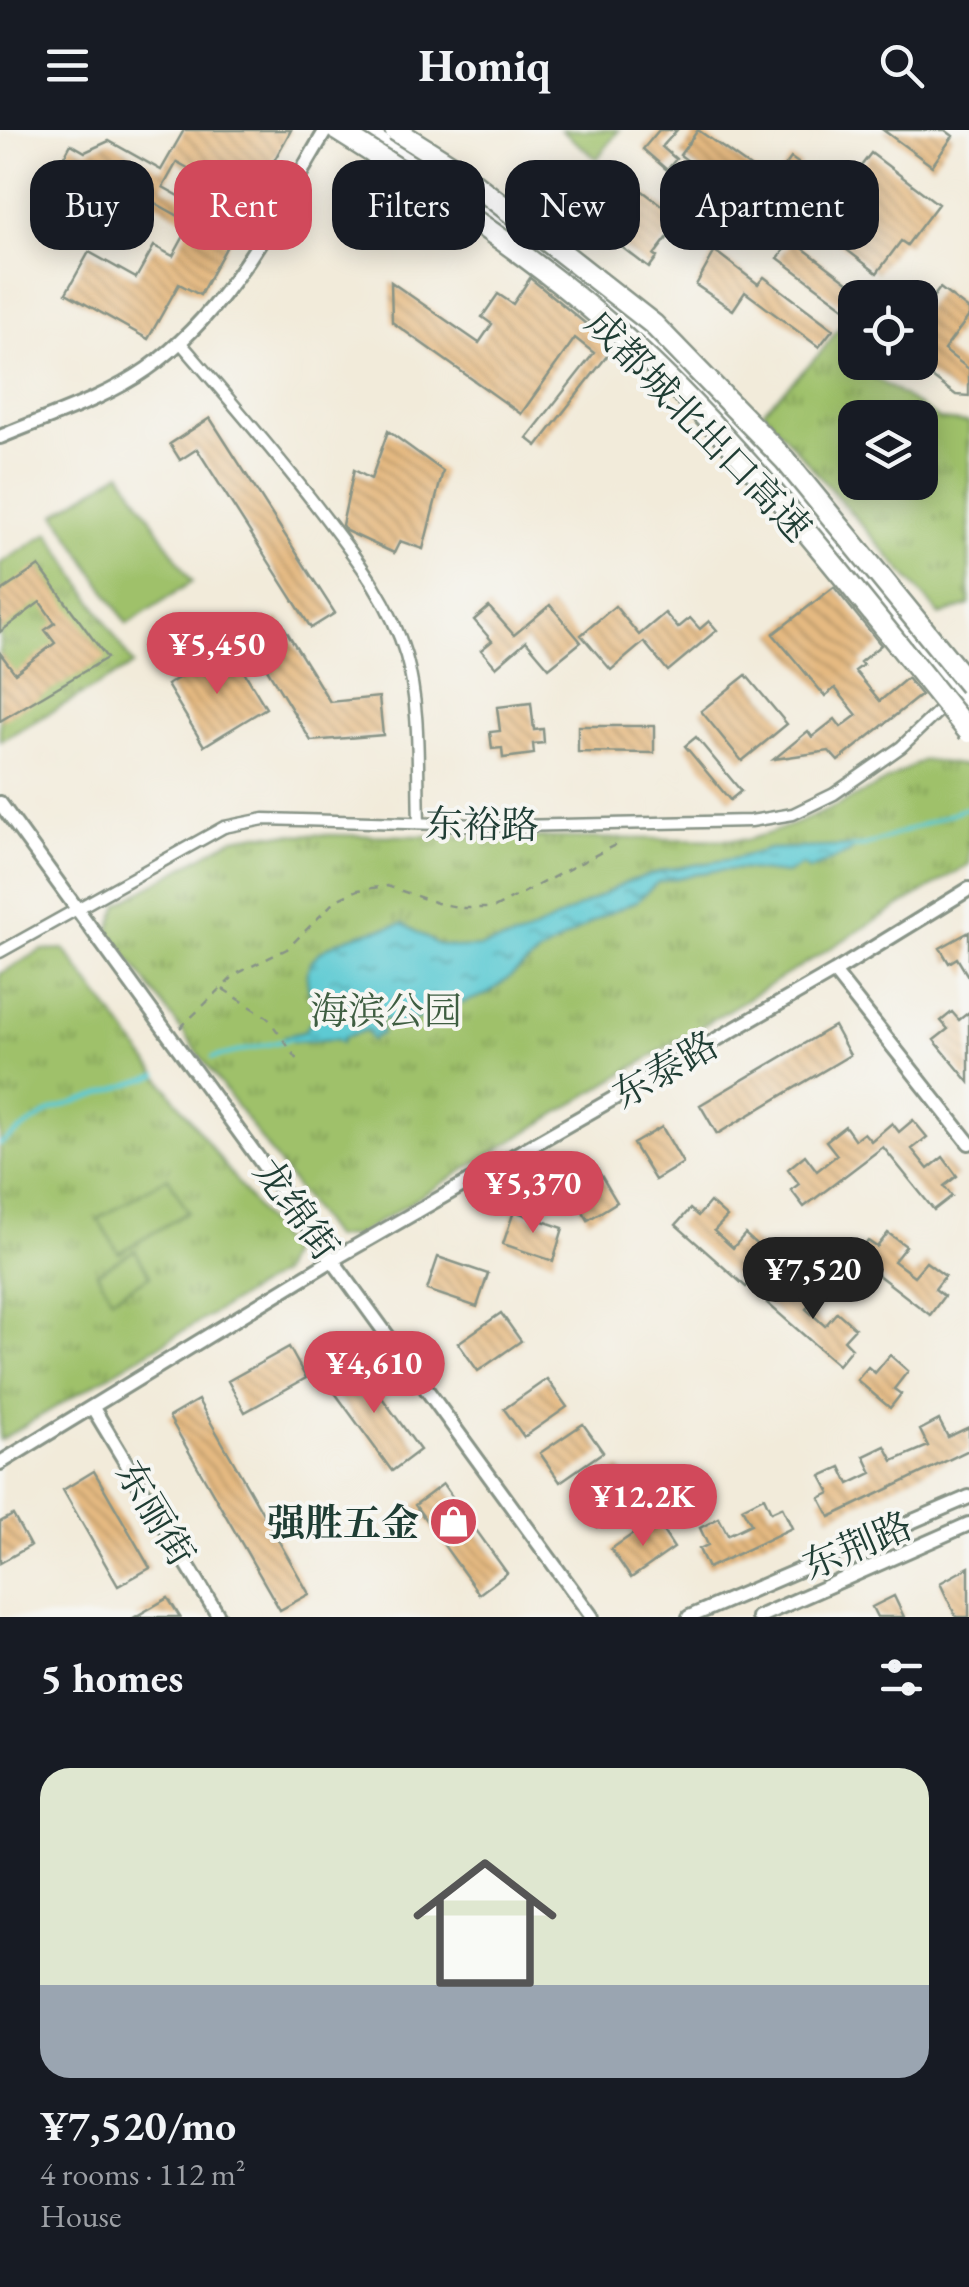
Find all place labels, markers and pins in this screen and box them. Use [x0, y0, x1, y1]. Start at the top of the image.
pin: ¥5,450 [136, 612, 298, 697]
pin: ¥5,370 [452, 1151, 614, 1236]
pin: ¥7,520 [732, 1237, 894, 1322]
pin: ¥4,610 [293, 1331, 455, 1416]
pin: ¥12.2K [562, 1464, 724, 1549]
shop icon: 强胜五金 [428, 1496, 480, 1548]
place label: 强胜五金 [267, 1498, 419, 1547]

